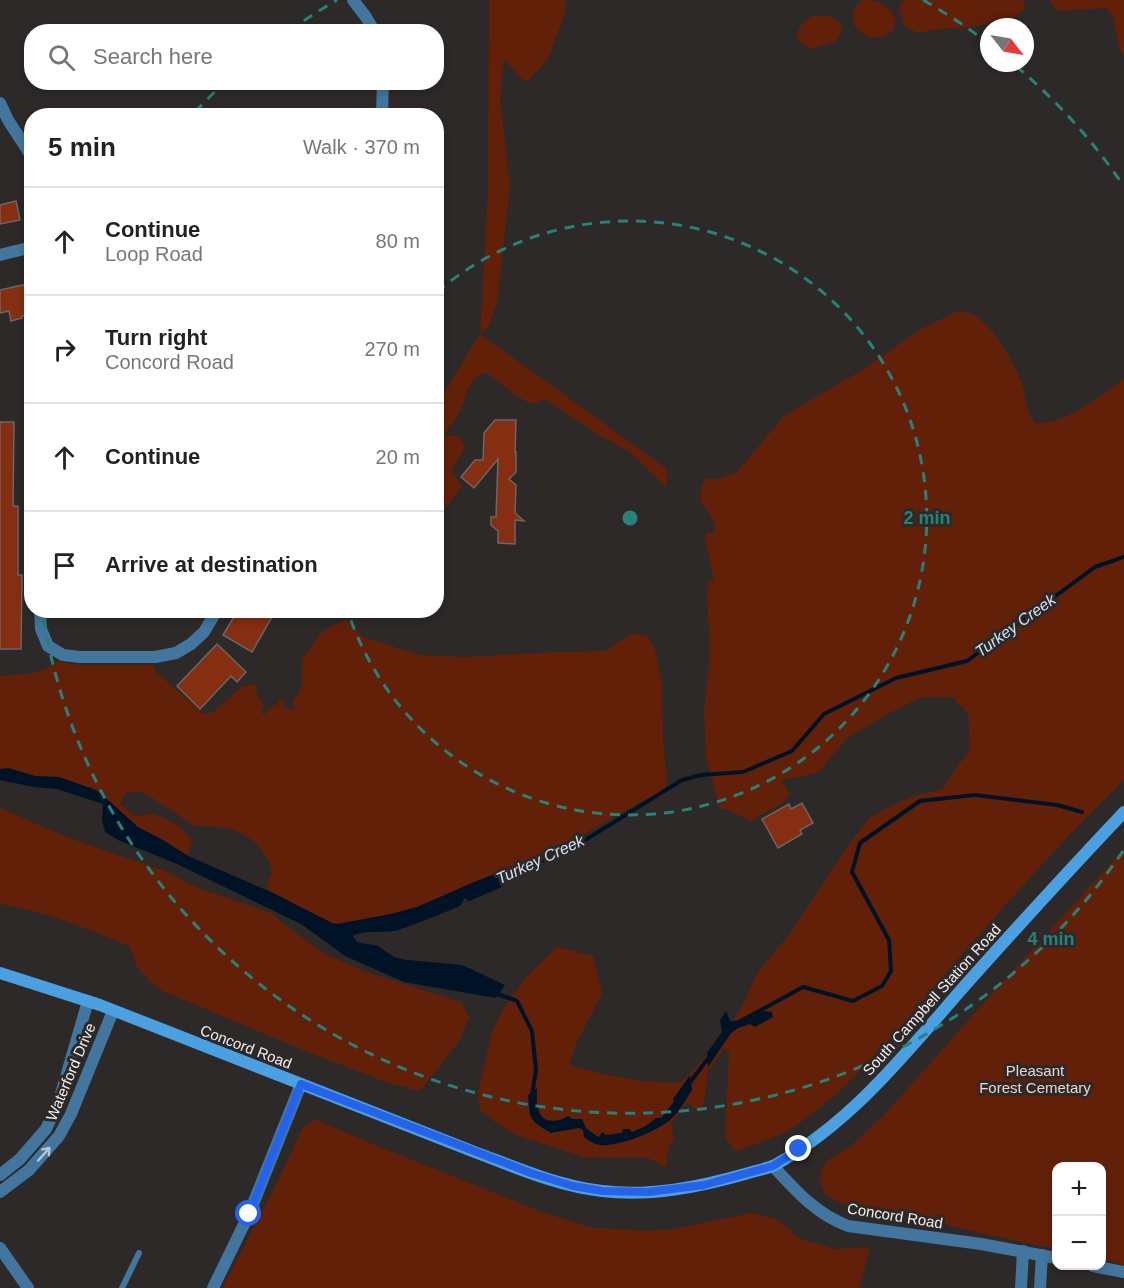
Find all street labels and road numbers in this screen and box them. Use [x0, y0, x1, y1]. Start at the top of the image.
street label: South Campbell Station Road [859, 921, 1004, 1079]
street label: Waterford Drive [42, 1020, 99, 1123]
street label: Concord Road [198, 1021, 294, 1072]
street label: Concord Road [846, 1200, 944, 1231]

